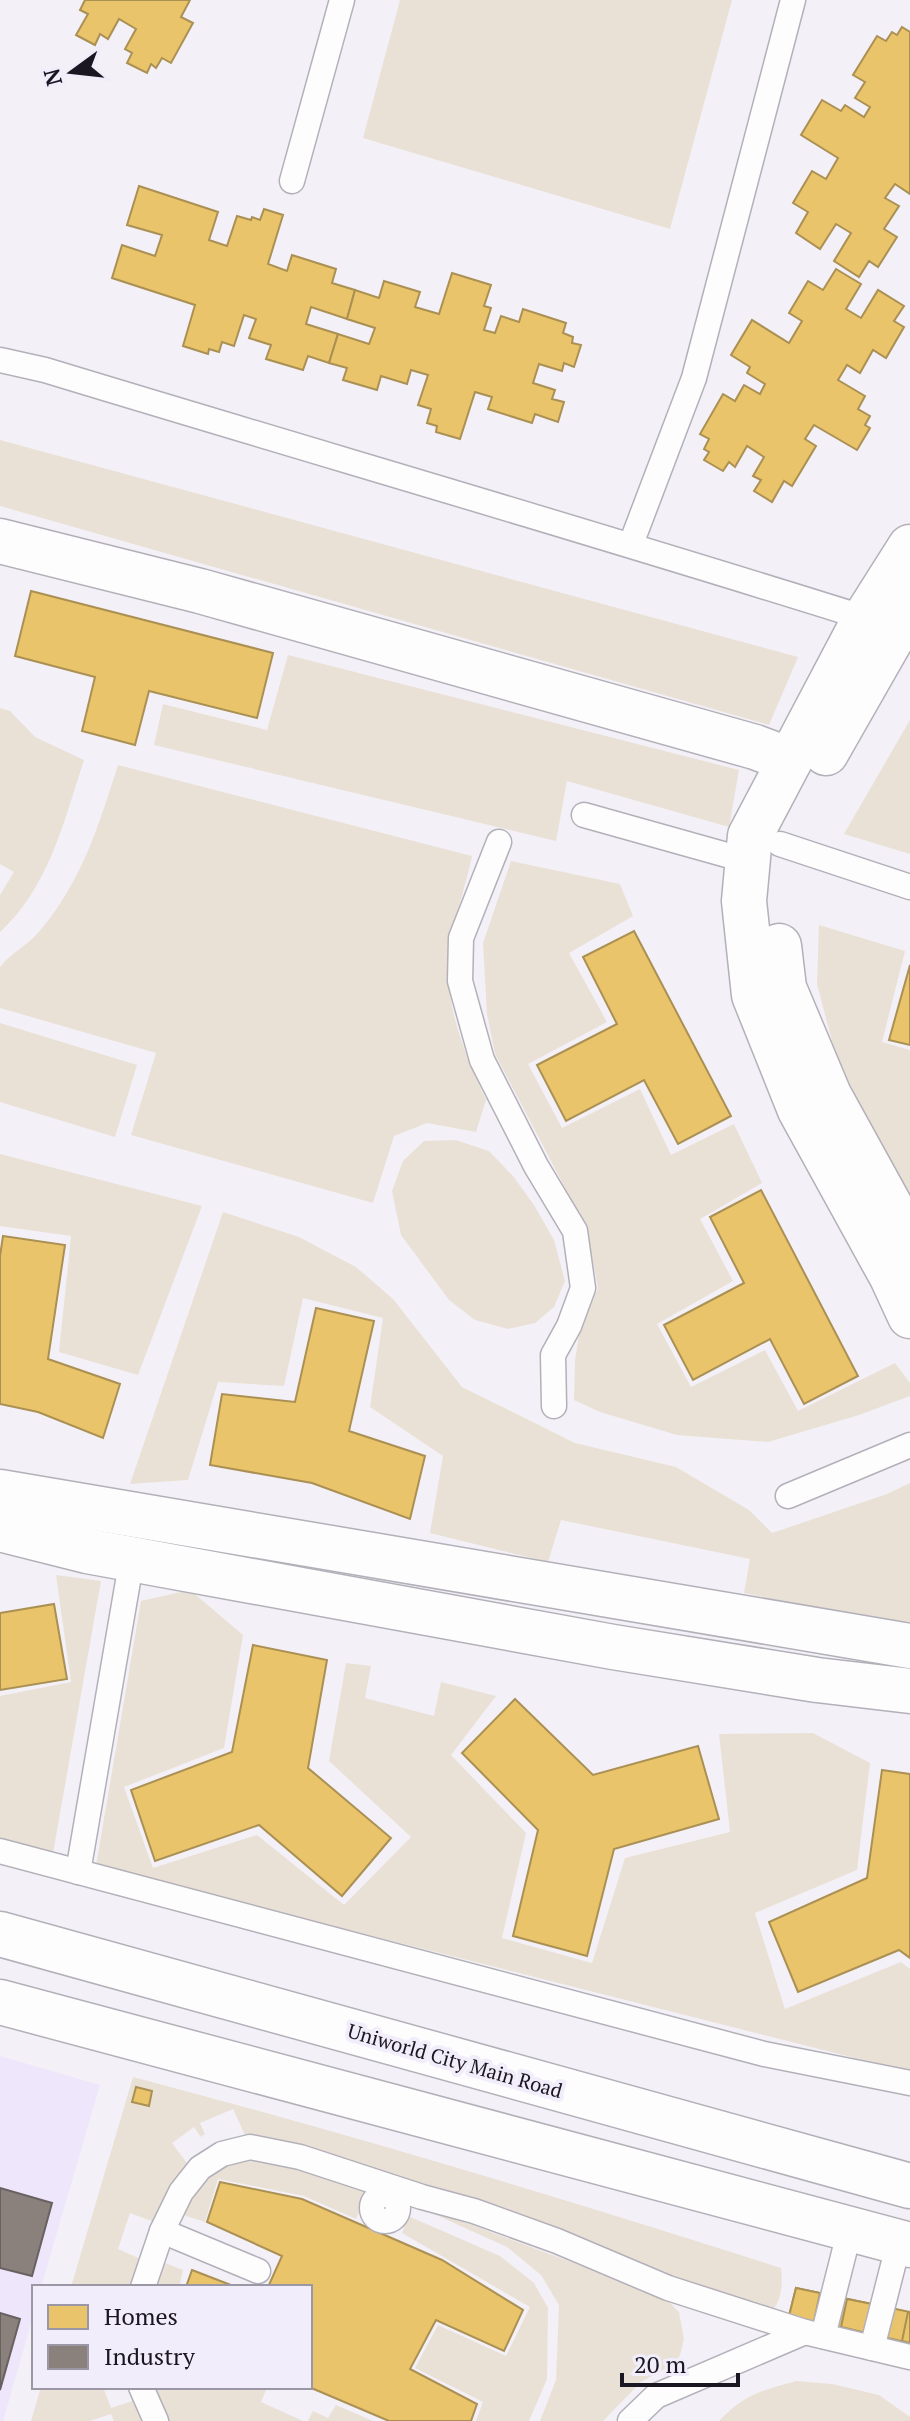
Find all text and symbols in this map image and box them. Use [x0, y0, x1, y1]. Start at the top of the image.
north arrow [32, 32, 112, 112]
text: N [36, 65, 68, 89]
street label: Uniworld City Main Road [344, 2017, 566, 2104]
legend [32, 2285, 312, 2389]
text: Homes [104, 2300, 178, 2332]
scale bar [622, 2337, 738, 2387]
text: Industry [104, 2340, 196, 2372]
text: 20 m [634, 2348, 686, 2380]

